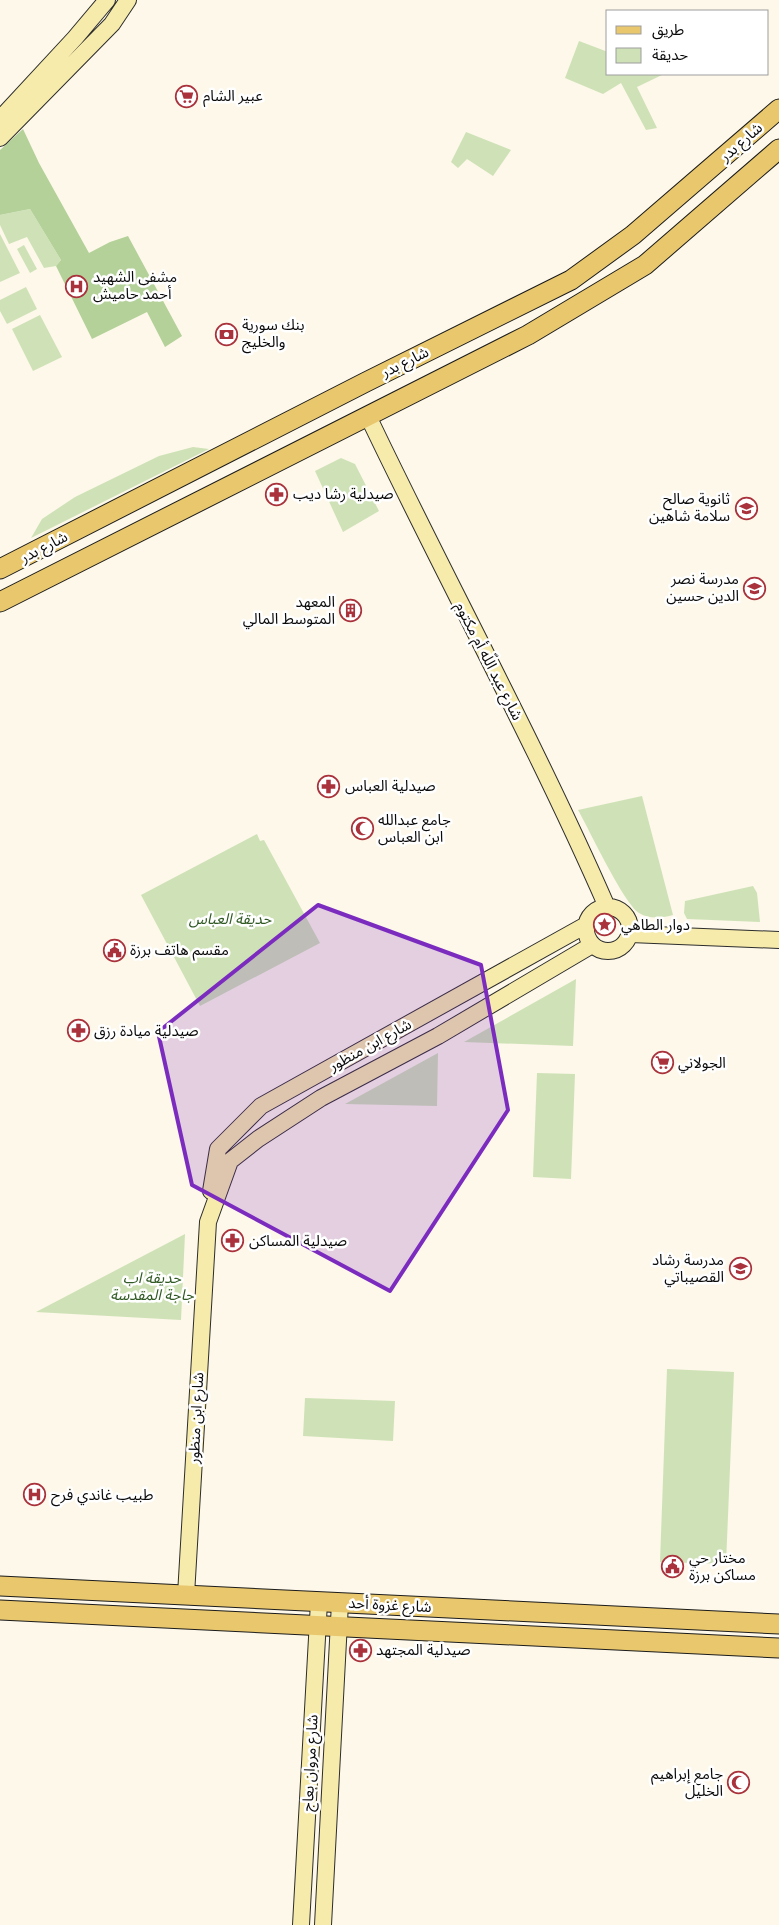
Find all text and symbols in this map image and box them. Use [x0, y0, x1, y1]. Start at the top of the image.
legend [606, 10, 769, 75]
text: طريق [652, 22, 684, 40]
text: حديقة [652, 47, 688, 63]
supermarket icon: عبير الشام [175, 84, 199, 108]
place label: عبير الشام [203, 88, 263, 107]
street label: شارع بدر [716, 119, 768, 168]
place label: مشفى الشهيد أحمد حاميش [93, 269, 177, 303]
hospital icon: مشفى الشهيد أحمد حاميش [65, 274, 89, 298]
place label: بنك سورية والخليج [242, 317, 304, 354]
bank icon: بنك سورية والخليج [214, 322, 238, 346]
street label: شارع بدر [378, 344, 433, 384]
pharmacy icon: صيدلية رشا ديب [265, 482, 289, 506]
place label: صيدلية رشا ديب [293, 486, 394, 503]
place label: ثانوية صالح سلامة شاهين [649, 491, 730, 525]
school or university icon: ثانوية صالح سلامة شاهين [734, 496, 758, 520]
street label: شارع بدر [17, 528, 72, 570]
place label: مدرسة نصر الدين حسين [666, 571, 739, 605]
school or university icon: مدرسة نصر الدين حسين [743, 576, 767, 600]
place label: المعهد المتوسط المالي [243, 594, 335, 630]
street label: شارع عبد اللّه أم مكتوم [449, 598, 528, 725]
building icon: المعهد المتوسط المالي [339, 599, 363, 623]
pharmacy icon: صيدلية العباس [317, 774, 341, 798]
place label: صيدلية العباس [345, 778, 436, 795]
place label: جامع عبدالله ابن العباس [378, 812, 451, 846]
mosque icon: جامع عبدالله ابن العباس [350, 817, 374, 841]
park label: حديقة العباس [189, 911, 272, 928]
place icon: دوار الطاهي [593, 913, 617, 937]
place label: دوار الطاهي [621, 917, 690, 936]
public building icon: مقسم هاتف برزة [102, 938, 126, 962]
place label: مقسم هاتف برزة [130, 942, 229, 961]
street label: شارع ابن منظور [325, 1016, 416, 1078]
pharmacy icon: صيدلية ميادة رزق [66, 1019, 90, 1043]
place label: صيدلية ميادة رزق [94, 1023, 199, 1040]
supermarket icon: الجولاني [650, 1051, 674, 1075]
place label: الجولاني [678, 1055, 726, 1074]
pharmacy icon: صيدلية المساكن [221, 1229, 245, 1253]
place label: صيدلية المساكن [249, 1233, 347, 1250]
place label: مدرسة رشاد القصيباتي [652, 1252, 724, 1288]
school or university icon: مدرسة رشاد القصيباتي [728, 1257, 752, 1281]
park label: حديقة اب جاجة المقدسة [110, 1270, 194, 1303]
street label: شارع ابن منظور [186, 1372, 210, 1465]
hospital icon: طبيب غاندي فرح [23, 1483, 47, 1507]
place label: طبيب غاندي فرح [51, 1487, 153, 1507]
place label: مختار حي مساكن برزة [689, 1550, 756, 1584]
public building icon: مختار حي مساكن برزة [661, 1555, 685, 1579]
street label: شارع غزوة أحد [348, 1594, 432, 1619]
pharmacy icon: صيدلية المجتهد [348, 1638, 372, 1662]
place label: صيدلية المجتهد [376, 1642, 471, 1659]
street label: شارع مروان بعاج [299, 1714, 325, 1812]
place label: جامع إبراهيم الخليل [651, 1766, 723, 1800]
mosque icon: جامع إبراهيم الخليل [727, 1771, 751, 1795]

